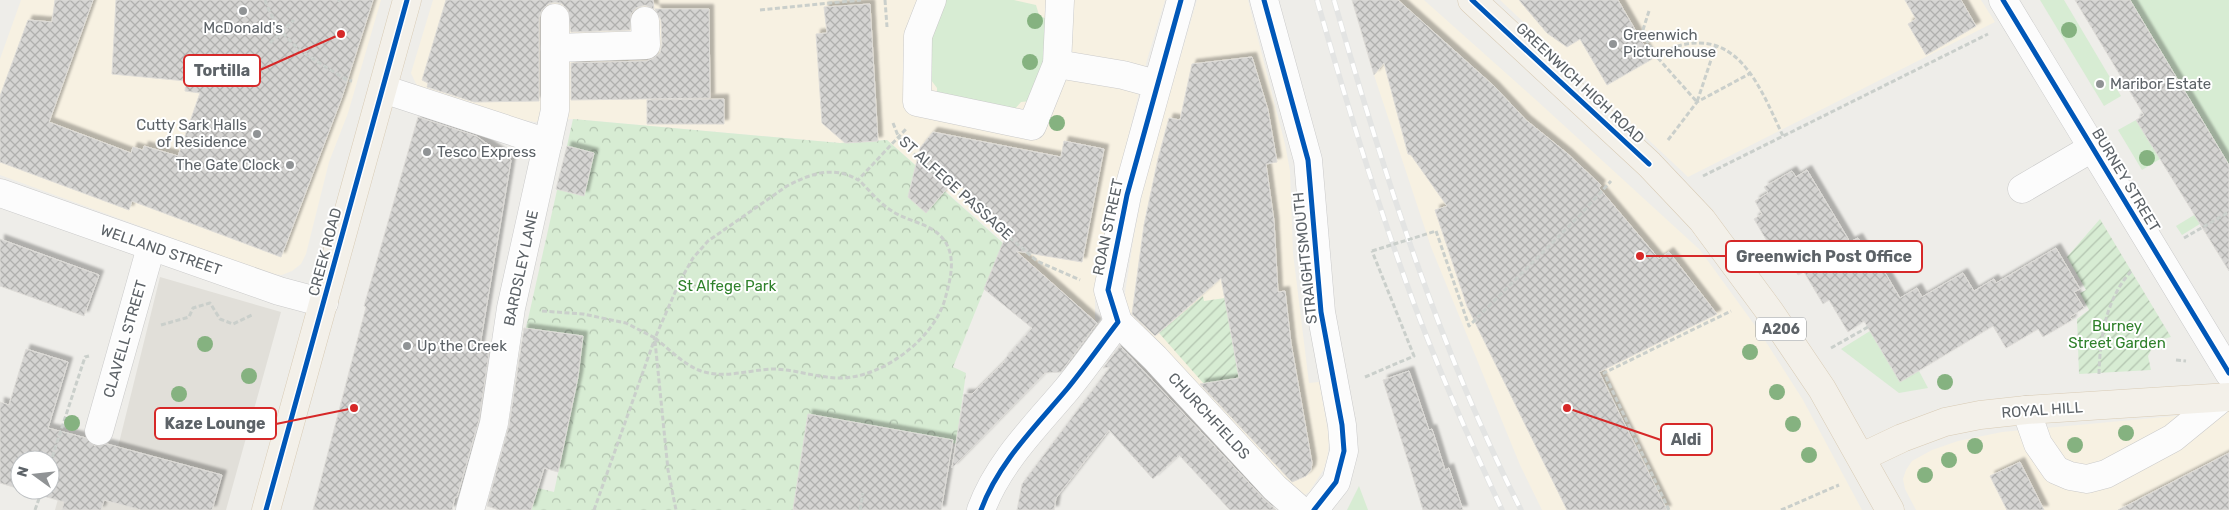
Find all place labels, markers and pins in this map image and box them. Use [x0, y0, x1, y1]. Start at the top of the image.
marker: McDonald's [237, 5, 249, 17]
place label: McDonald's [203, 19, 283, 37]
place label: Greenwich Picturehouse [1623, 26, 1716, 61]
marker: Greenwich Picturehouse [1607, 38, 1619, 50]
callout: Tortilla [184, 55, 260, 86]
place label: Maribor Estate [2110, 75, 2211, 93]
marker: Maribor Estate [2094, 78, 2106, 90]
place label: Cutty Sark Halls of Residence [136, 116, 247, 151]
marker: Cutty Sark Halls of Residence [251, 128, 263, 140]
place label: Tesco Express [437, 143, 537, 161]
marker: Tesco Express [421, 146, 433, 158]
place label: The Gate Clock [176, 156, 280, 174]
marker: The Gate Clock [284, 159, 296, 171]
callout: Greenwich Post Office [1726, 241, 1922, 272]
place label: Up the Creek [417, 337, 507, 355]
marker: Up the Creek [401, 340, 413, 352]
callout: Kaze Lounge [155, 408, 276, 439]
callout: Aldi [1661, 424, 1712, 455]

